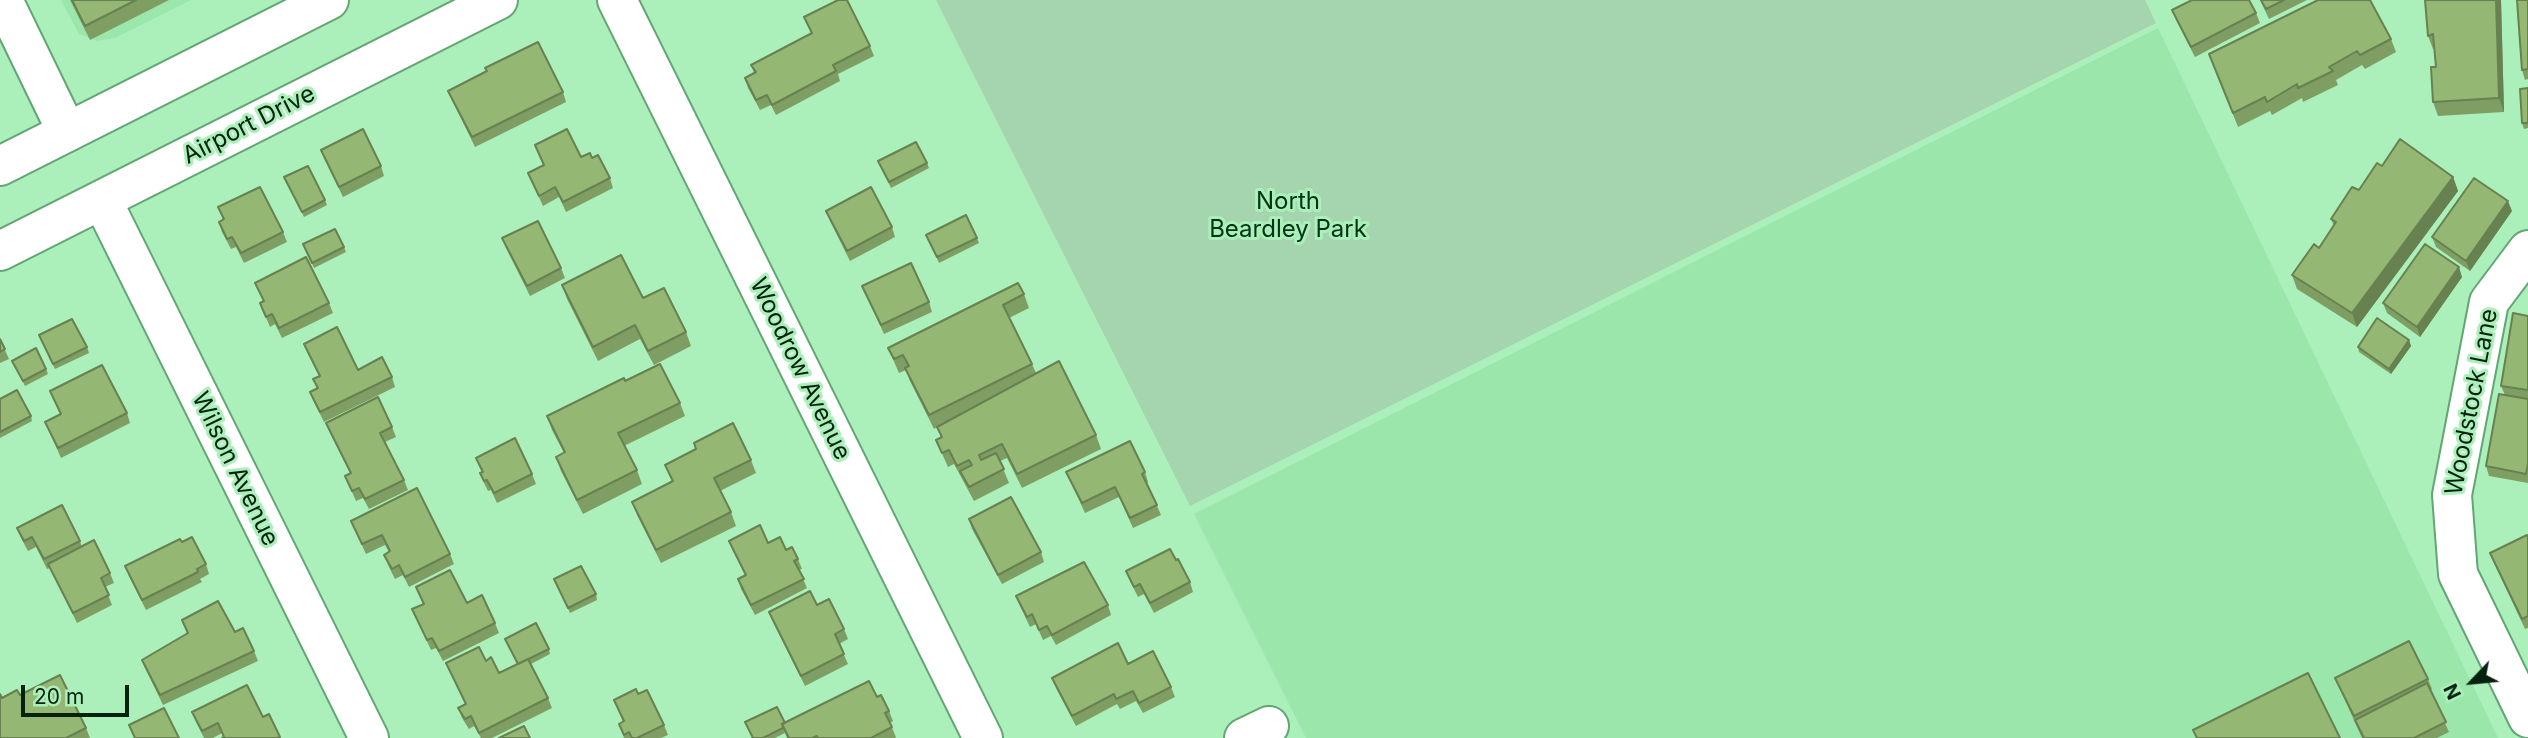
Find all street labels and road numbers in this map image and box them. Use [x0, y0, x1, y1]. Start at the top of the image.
street label: Airport Drive [178, 79, 320, 171]
street label: Woodrow Avenue [743, 273, 857, 465]
street label: Woodstock Lane [2440, 306, 2504, 498]
street label: Wilson Avenue [185, 387, 285, 551]

